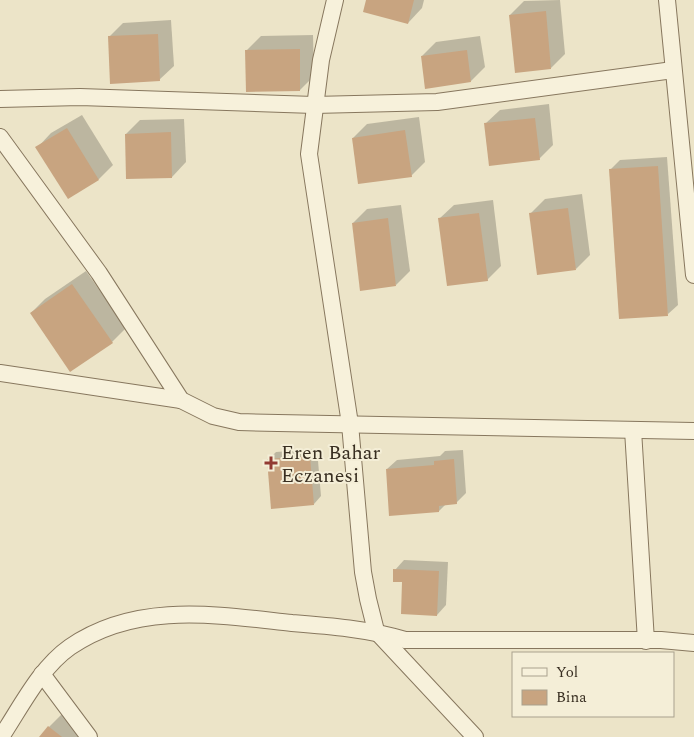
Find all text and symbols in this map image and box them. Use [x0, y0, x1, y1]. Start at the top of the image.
place label: Eren Bahar Eczanesi [281, 438, 380, 491]
marker: Eren Bahar Eczanesi [265, 457, 277, 469]
legend [512, 652, 674, 717]
text: Yol [556, 661, 578, 684]
text: Bina [556, 686, 587, 709]

